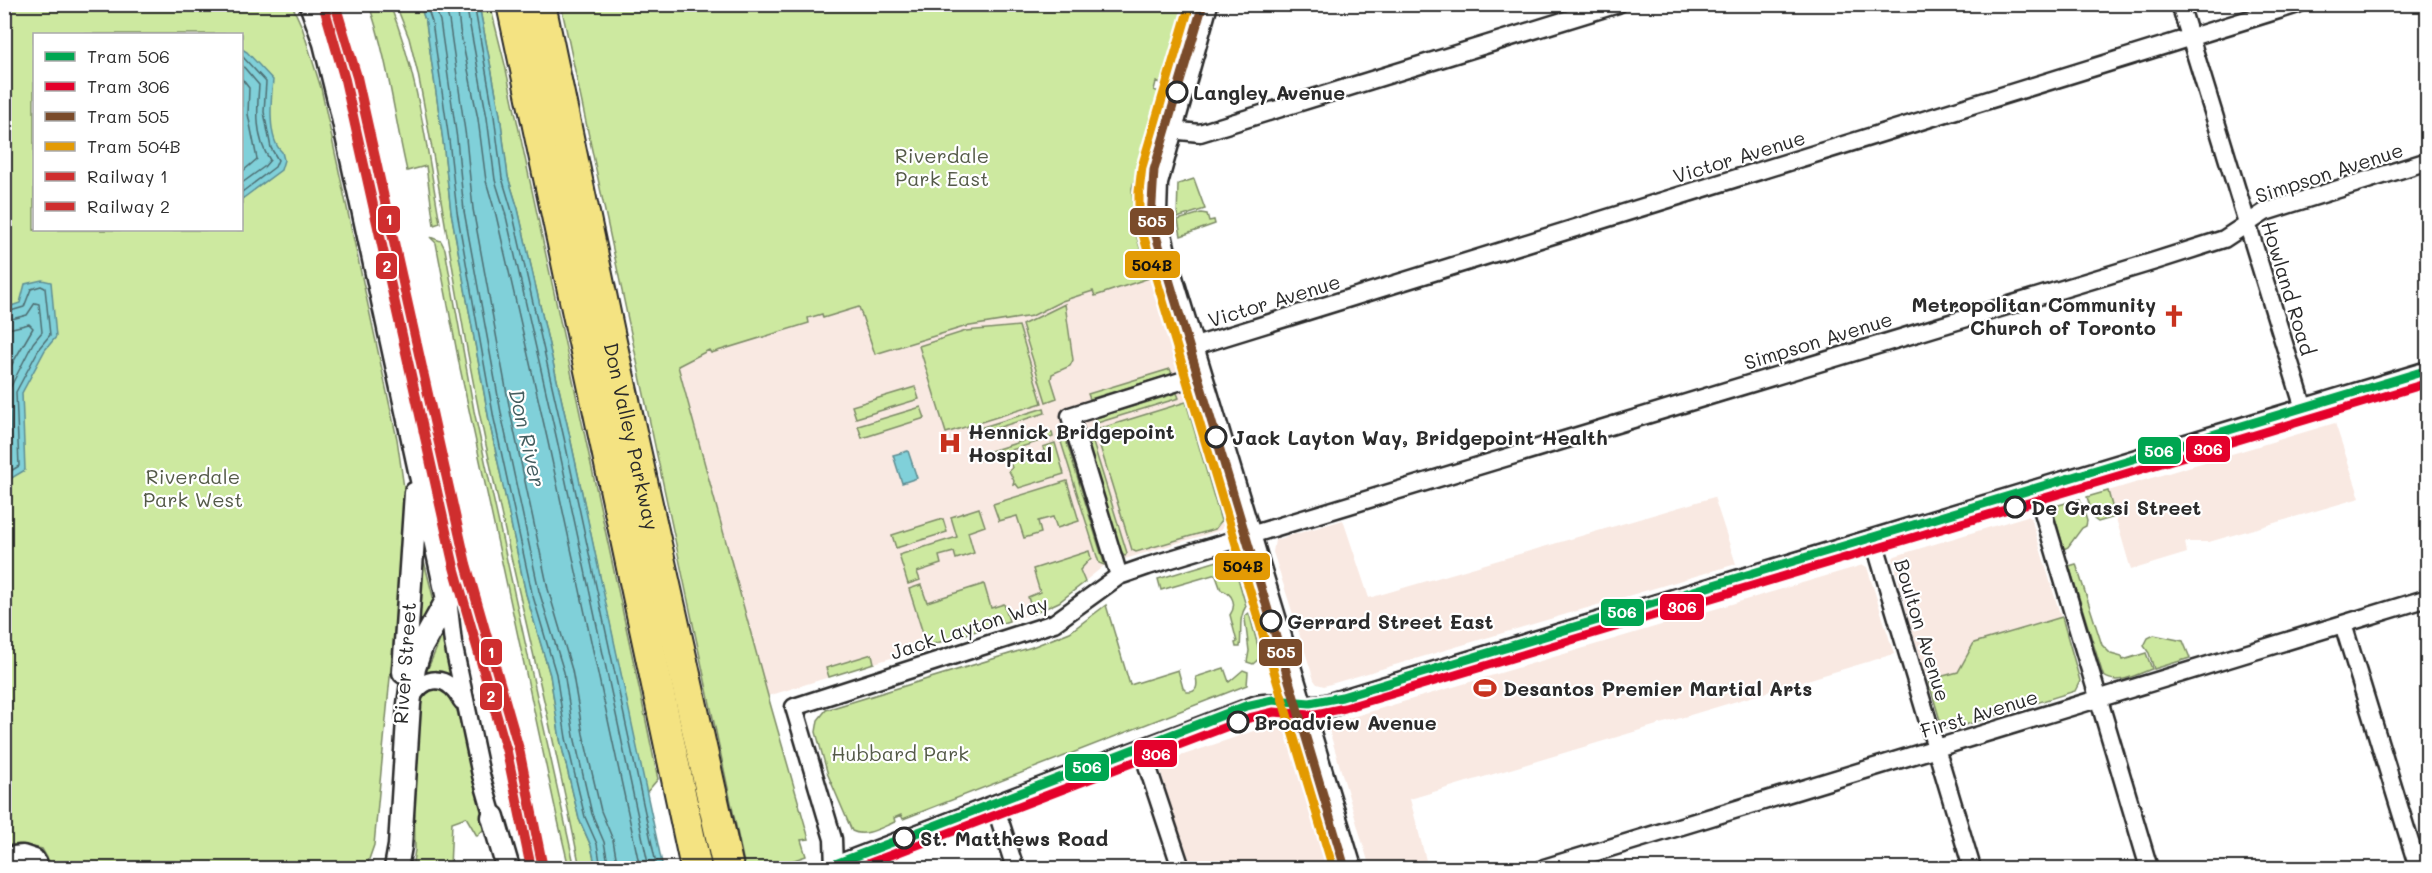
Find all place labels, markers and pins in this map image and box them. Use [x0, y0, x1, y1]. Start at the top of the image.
place label: Langley Avenue [1193, 79, 1345, 105]
marker: Langley Avenue [1166, 81, 1188, 103]
place label: Metropolitan Community Church of Toronto [1912, 291, 2156, 340]
church icon: Metropolitan Community Church of Toronto [2161, 303, 2187, 329]
place label: Hennick Bridgepoint Hospital [968, 418, 1175, 467]
place label: Jack Layton Way, Bridgepoint Health [1232, 424, 1608, 450]
marker: Jack Layton Way, Bridgepoint Health [1205, 426, 1227, 448]
hospital icon: Hennick Bridgepoint Hospital [937, 430, 963, 456]
place label: De Grassi Street [2031, 494, 2201, 520]
marker: De Grassi Street [2004, 496, 2026, 518]
place label: Gerrard Street East [1287, 608, 1494, 634]
marker: Gerrard Street East [1260, 610, 1282, 632]
sports icon: Desantos Premier Martial Arts [1472, 675, 1498, 701]
place label: Desantos Premier Martial Arts [1503, 675, 1812, 701]
place label: Broadview Avenue [1254, 709, 1437, 735]
marker: Broadview Avenue [1227, 711, 1249, 733]
place label: St. Matthews Road [920, 825, 1108, 851]
marker: St. Matthews Road [893, 827, 915, 849]

